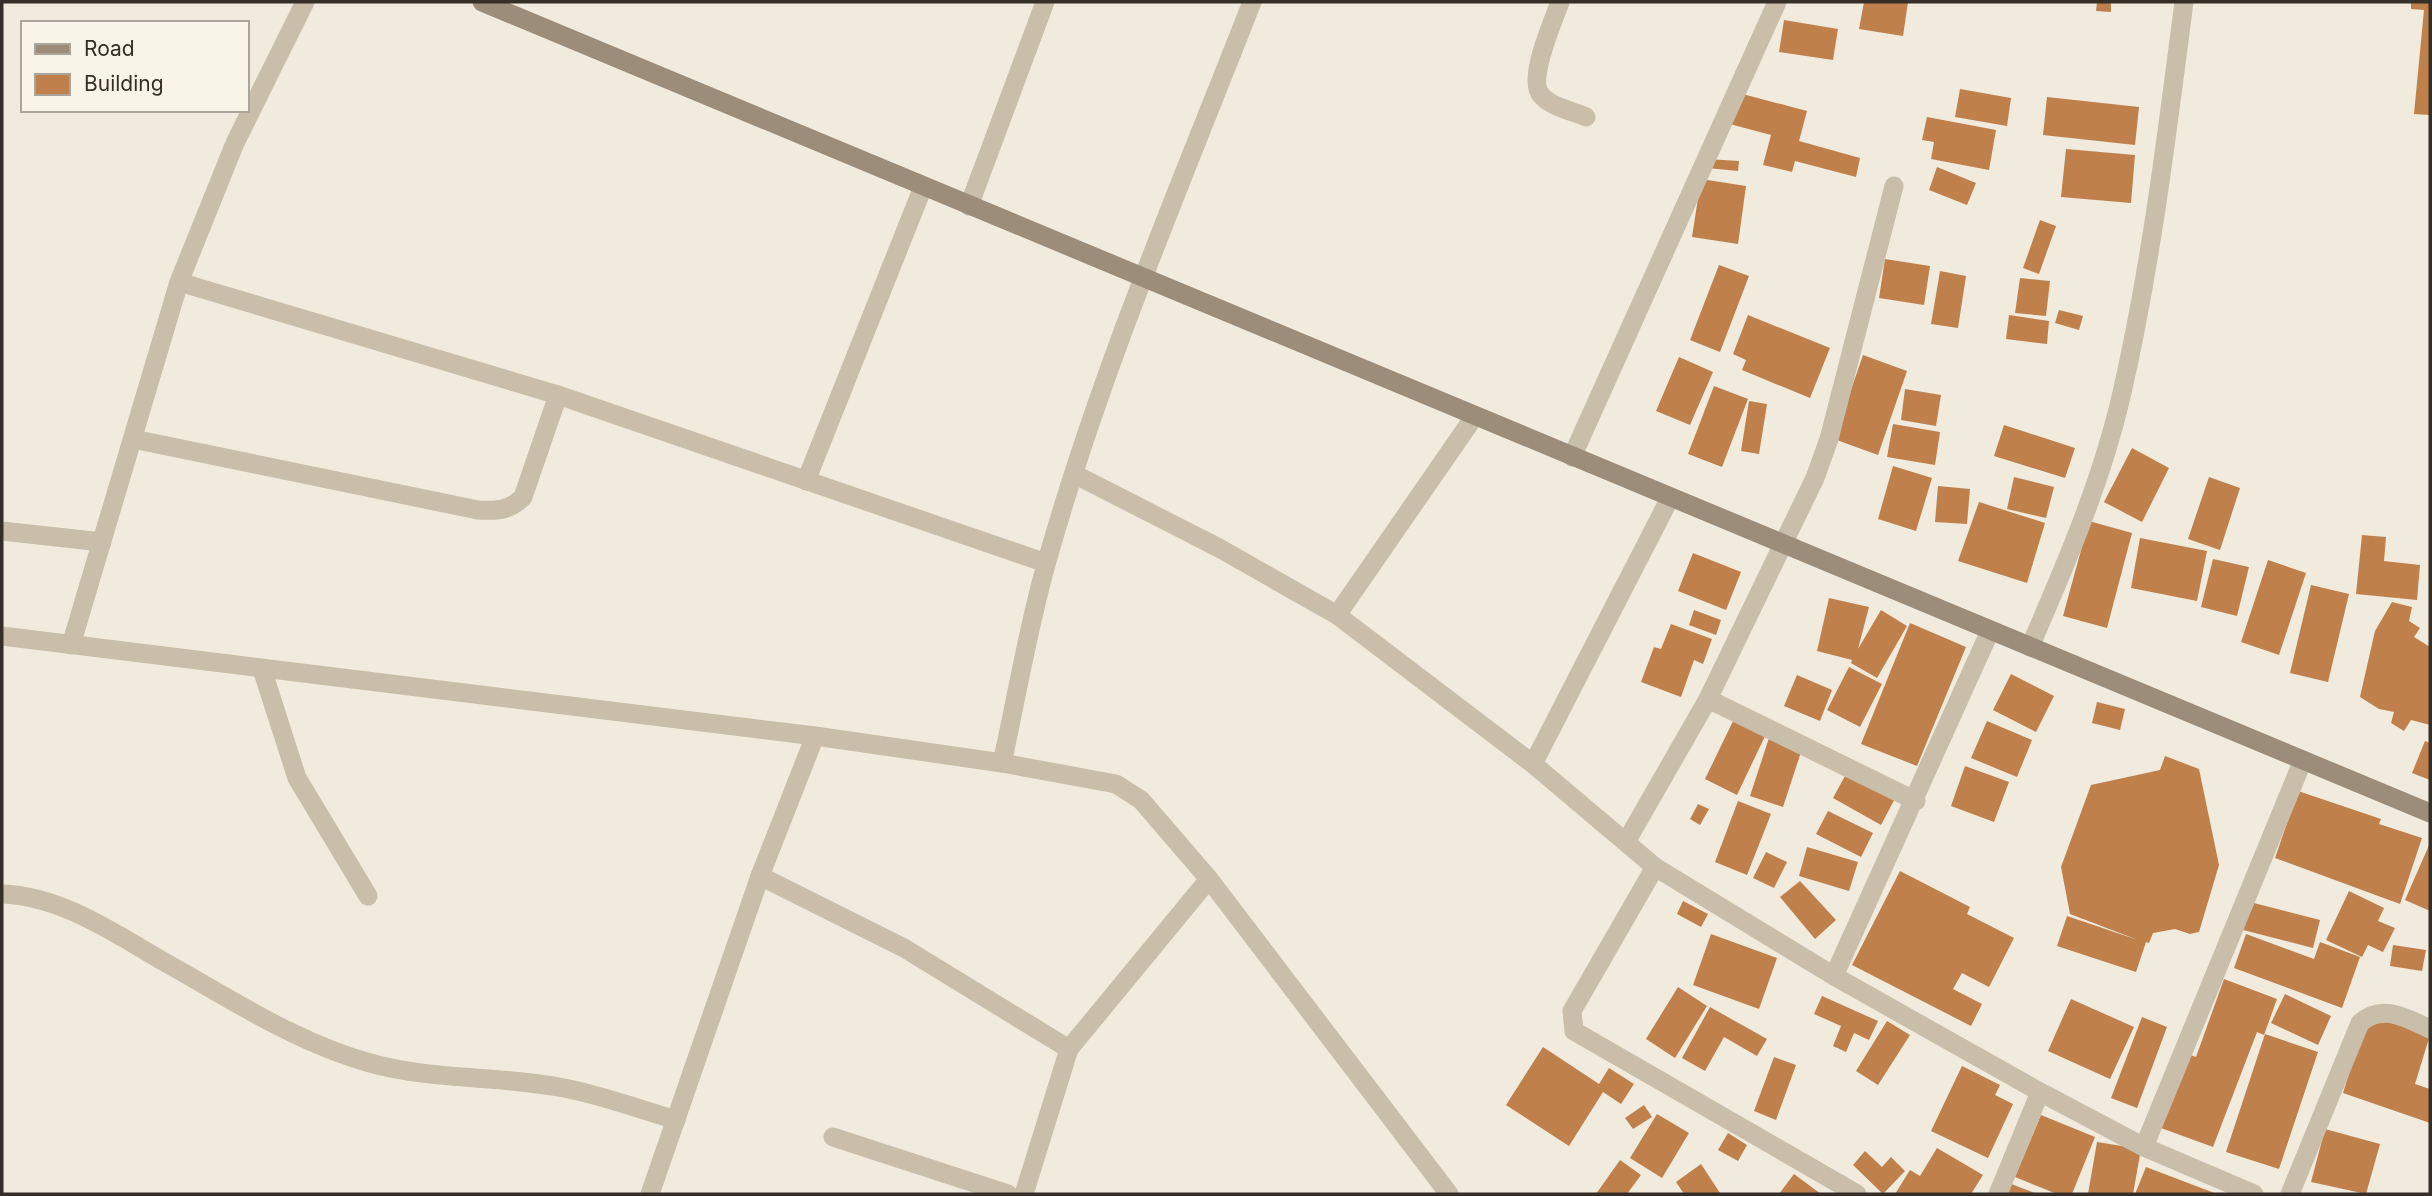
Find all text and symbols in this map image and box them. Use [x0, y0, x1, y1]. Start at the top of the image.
legend [21, 21, 248, 112]
text: Road [84, 36, 135, 61]
text: Building [84, 71, 164, 96]

